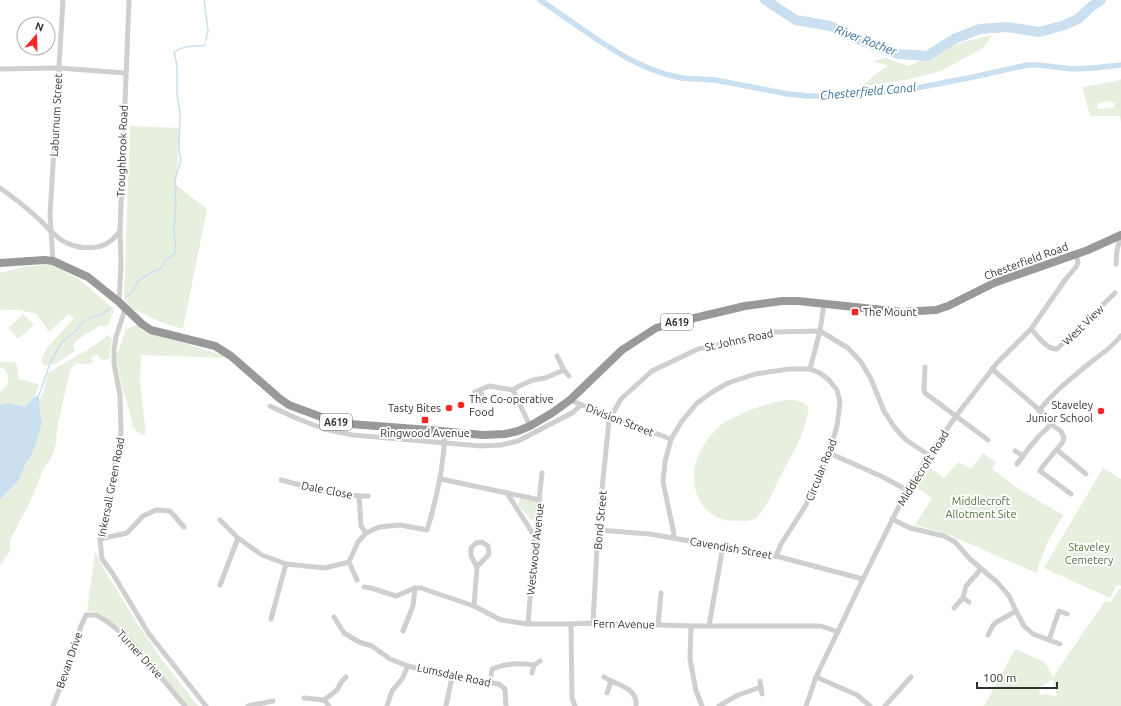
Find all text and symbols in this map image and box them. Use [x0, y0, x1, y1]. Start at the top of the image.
north arrow [16, 16, 56, 56]
text: N [34, 20, 45, 34]
water label: River Rother [833, 22, 899, 58]
street label: Laburnum Street [48, 72, 64, 157]
water label: Chesterfield Canal [819, 80, 917, 103]
street label: Troughbrook Road [114, 105, 130, 197]
street label: Chesterfield Road [982, 240, 1070, 282]
street label: West View [1060, 302, 1106, 347]
place label: The Mount [863, 306, 918, 318]
marker: The Mount [850, 307, 860, 317]
road number: A619 [661, 314, 693, 330]
street label: St Johns Road [704, 327, 774, 353]
place label: The Co-operative Food [469, 393, 554, 418]
place label: Staveley Junior School [1026, 399, 1094, 424]
marker: The Co-operative Food [456, 400, 466, 410]
place label: Tasty Bites [388, 402, 441, 414]
street label: Division Street [584, 402, 656, 439]
marker: Tasty Bites [444, 403, 454, 413]
marker: Staveley Junior School [1096, 406, 1106, 416]
road number: A619 [320, 414, 352, 430]
marker: Ringwood Avenue [420, 415, 430, 425]
place label: Ringwood Avenue [380, 427, 470, 439]
street label: Middlecroft Road [895, 428, 951, 508]
street label: Inkersall Green Road [95, 436, 127, 538]
street label: Circular Road [803, 437, 839, 503]
street label: Dale Close [300, 479, 354, 501]
street label: Bond Street [591, 489, 609, 550]
park label: Middlecroft Allotment Site [945, 495, 1017, 520]
street label: Westwood Avenue [524, 502, 546, 596]
street label: Cavendish Street [689, 535, 774, 561]
park label: Staveley Cemetery [1065, 541, 1114, 566]
street label: Fern Avenue [593, 617, 655, 631]
street label: Turner Drive [115, 627, 165, 681]
street label: Bevan Drive [54, 630, 84, 690]
street label: Lumsdale Road [416, 661, 492, 689]
scale bar [977, 664, 1057, 690]
text: 100 m [983, 671, 1016, 684]

